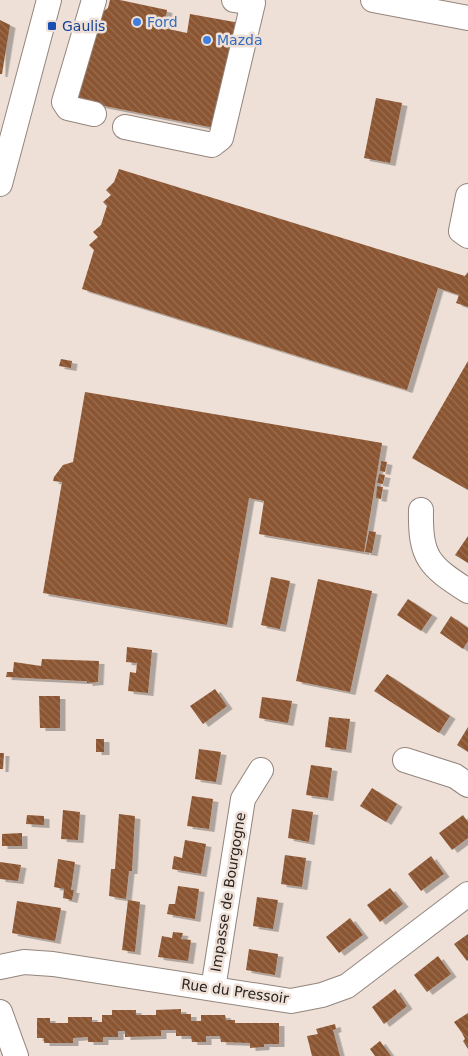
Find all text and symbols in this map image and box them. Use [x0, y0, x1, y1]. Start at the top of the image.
place label: Ford [147, 14, 178, 30]
marker: Ford [131, 16, 143, 28]
place label: Gaulis [62, 18, 105, 34]
marker: Gaulis [46, 20, 58, 32]
place label: Mazda [217, 32, 262, 48]
marker: Mazda [201, 34, 213, 46]
street label: Impasse de Bourgogne [207, 811, 249, 973]
street label: Rue du Pressoir [180, 976, 290, 1006]

